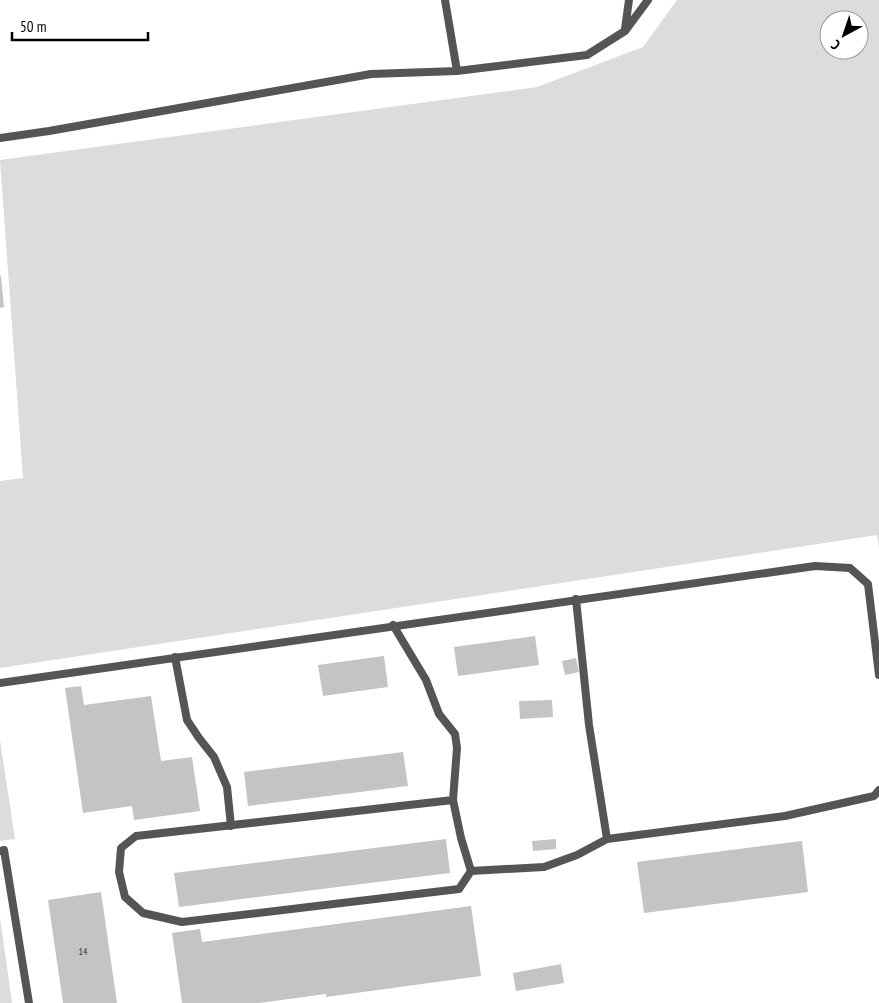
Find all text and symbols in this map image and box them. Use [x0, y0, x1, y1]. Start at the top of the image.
scale bar [12, 10, 149, 42]
north arrow [819, 10, 869, 60]
text: 50 m [20, 17, 46, 36]
text: С [827, 36, 844, 54]
house number: 14 [79, 945, 88, 958]

